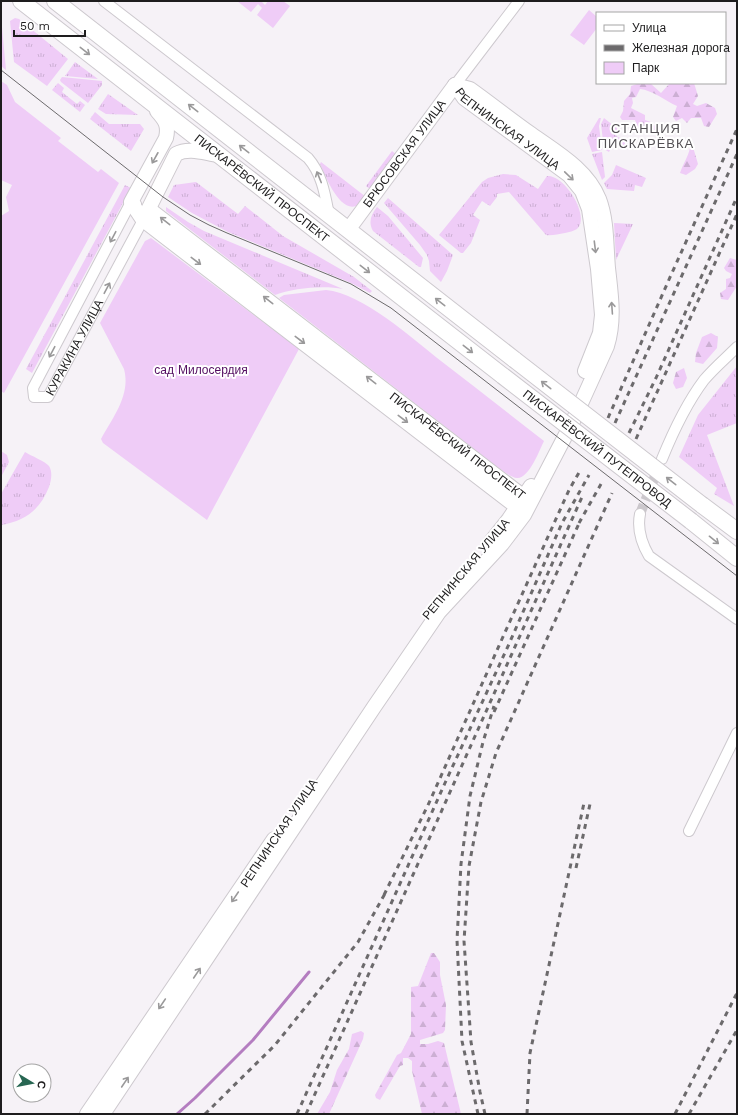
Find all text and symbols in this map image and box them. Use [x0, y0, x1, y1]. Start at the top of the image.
scale bar [14, 12, 85, 38]
legend [596, 12, 726, 84]
text: 50 m [20, 19, 50, 33]
text: Улица [632, 21, 666, 35]
text: Железная дорога [632, 41, 730, 55]
one-way arrow [79, 47, 90, 55]
text: Парк [632, 61, 660, 75]
street label: РЕПНИНСКАЯ УЛИЦА [452, 85, 563, 173]
street label: БРЮСОВСКАЯ УЛИЦА [360, 97, 449, 210]
one-way arrow [187, 104, 198, 113]
district label: СТАНЦИЯ ПИСКАРЁВКА [598, 121, 694, 151]
street label: ПИСКАРЁВСКИЙ ПРОСПЕКТ [192, 131, 332, 245]
one-way arrow [239, 144, 250, 153]
one-way arrow [151, 152, 159, 164]
one-way arrow [564, 171, 574, 181]
one-way arrow [315, 172, 323, 184]
one-way arrow [159, 216, 170, 225]
one-way arrow [109, 231, 116, 243]
one-way arrow [591, 240, 599, 253]
one-way arrow [191, 257, 202, 265]
one-way arrow [360, 265, 371, 273]
one-way arrow [103, 282, 111, 294]
one-way arrow [262, 296, 273, 304]
street label: КУРАКИНА УЛИЦА [43, 297, 106, 398]
one-way arrow [435, 298, 446, 306]
one-way arrow [608, 302, 615, 315]
one-way arrow [294, 336, 305, 344]
one-way arrow [462, 344, 473, 353]
one-way arrow [48, 346, 55, 358]
park label: сад Милосердия [154, 363, 248, 377]
one-way arrow [365, 375, 376, 384]
one-way arrow [541, 380, 552, 389]
street label: ПИСКАРЁВСКИЙ ПУТЕПРОВОД [520, 387, 674, 510]
street label: ПИСКАРЁВСКИЙ ПРОСПЕКТ [387, 390, 529, 503]
one-way arrow [397, 415, 408, 423]
one-way arrow [666, 477, 677, 485]
street label: РЕПНИНСКАЯ УЛИЦА [420, 516, 512, 622]
one-way arrow [709, 535, 720, 544]
street label: РЕПНИНСКАЯ УЛИЦА [238, 776, 320, 890]
one-way arrow [231, 891, 239, 902]
one-way arrow [193, 968, 201, 979]
one-way arrow [158, 999, 166, 1010]
north arrow [12, 1063, 52, 1103]
one-way arrow [121, 1076, 129, 1087]
text: С [34, 1080, 48, 1090]

